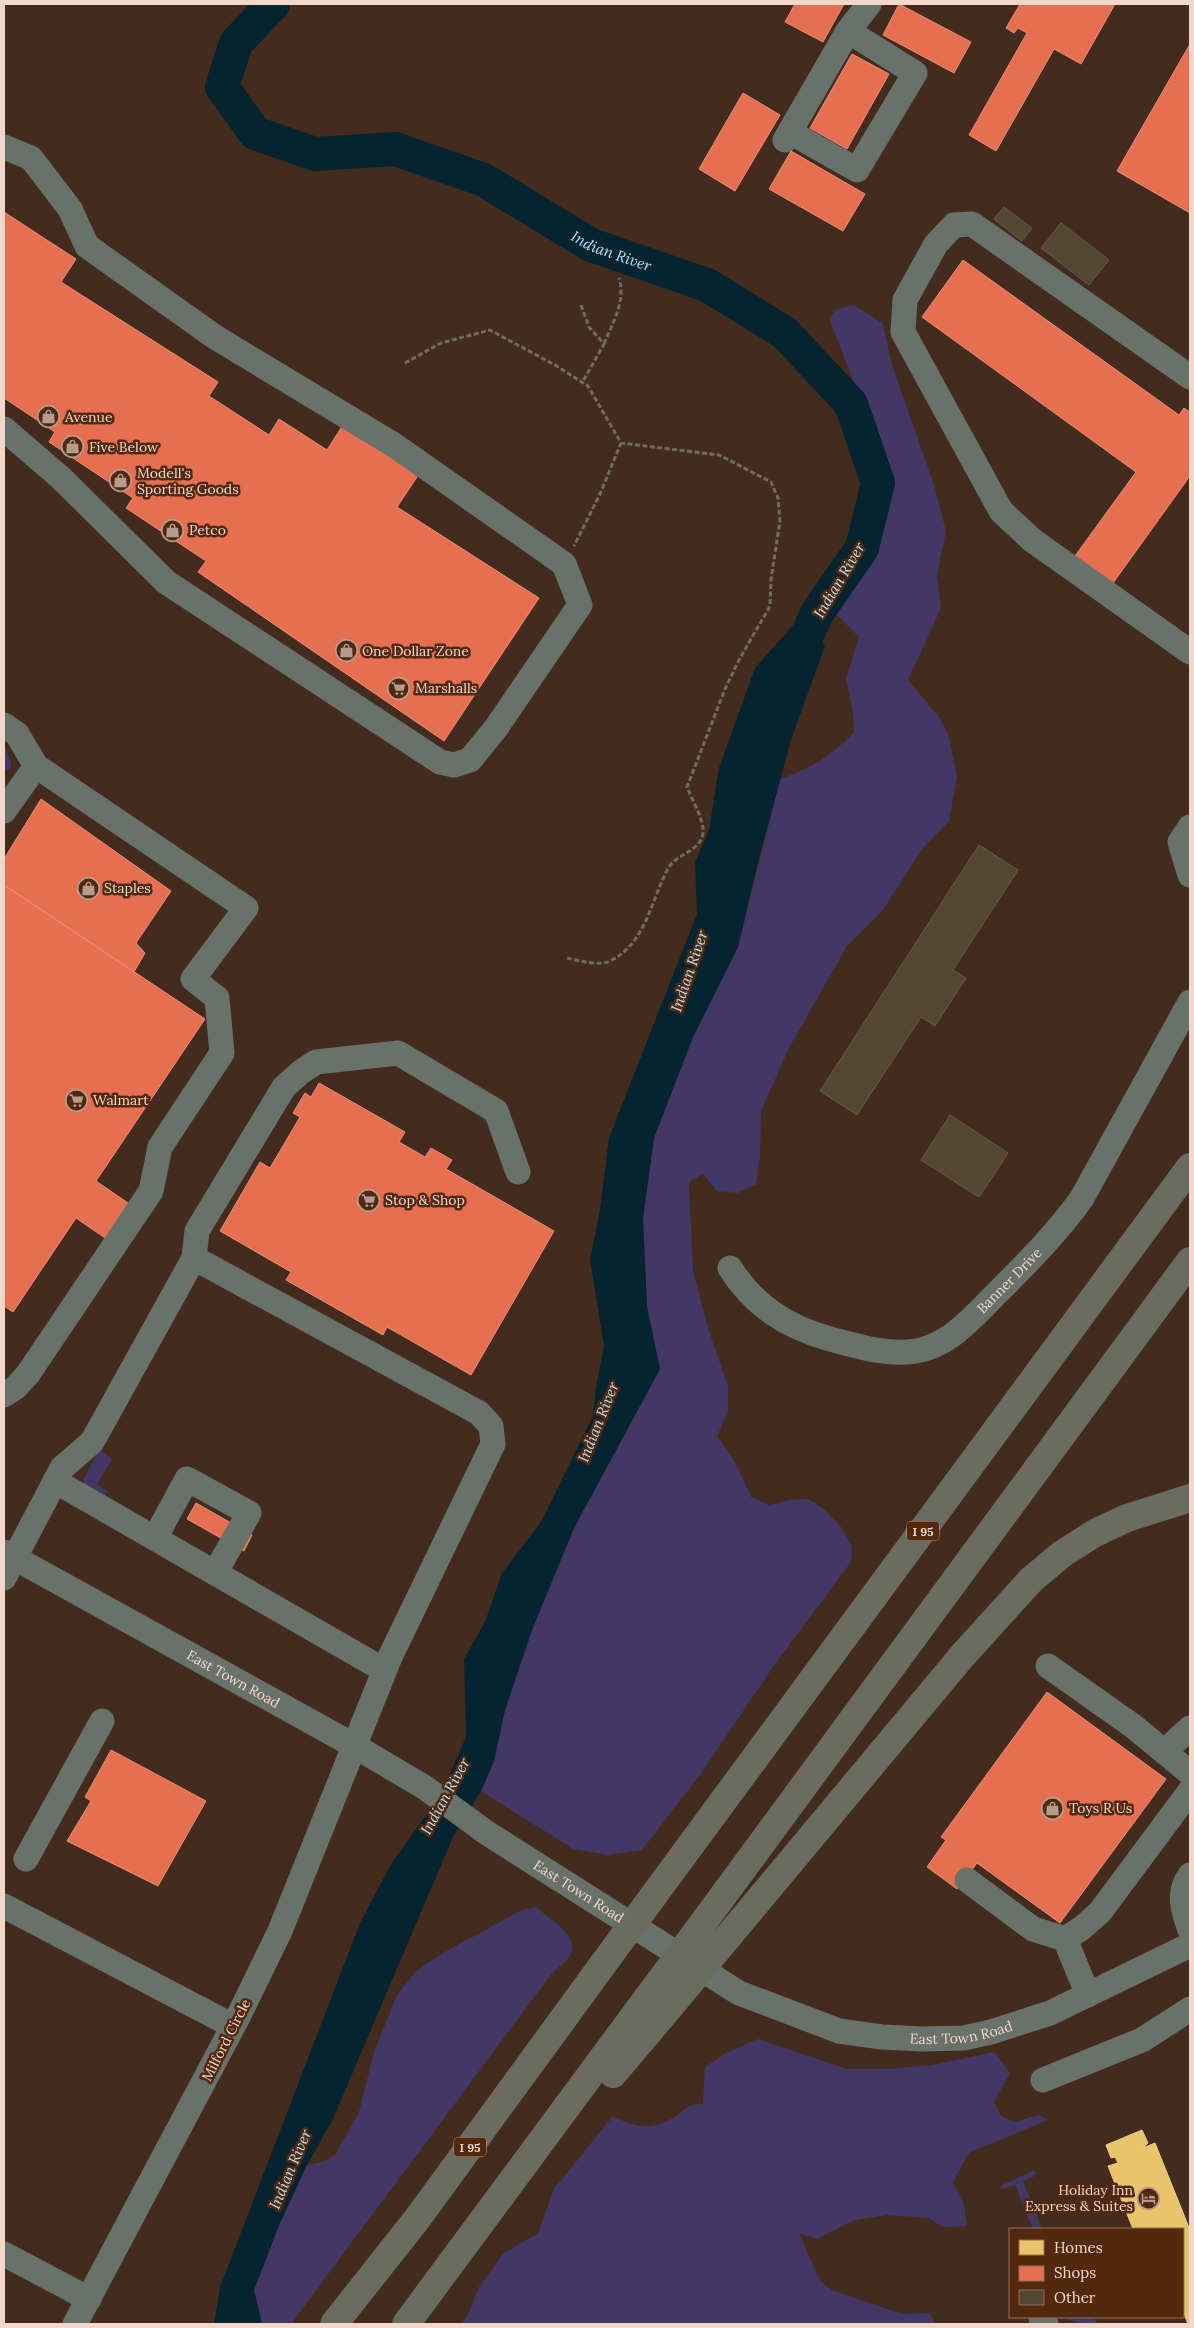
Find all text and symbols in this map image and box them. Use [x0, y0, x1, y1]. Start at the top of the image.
water label: Indian River [568, 226, 655, 275]
shop icon: Avenue [37, 405, 61, 429]
place label: Avenue [64, 408, 113, 426]
shop icon: Five Below [61, 435, 85, 459]
place label: Five Below [89, 438, 159, 456]
place label: Modell's Sporting Goods [137, 464, 239, 498]
shop icon: Modell's Sporting Goods [109, 469, 133, 493]
shop icon: Petco [161, 518, 185, 542]
place label: Petco [189, 521, 226, 539]
water label: Indian River [809, 539, 869, 621]
shop icon: One Dollar Zone [334, 639, 358, 663]
place label: One Dollar Zone [362, 642, 469, 660]
supermarket icon: Marshalls [387, 676, 411, 700]
place label: Marshalls [415, 679, 477, 697]
shop icon: Staples [76, 876, 100, 900]
place label: Staples [104, 879, 151, 897]
water label: Indian River [666, 928, 712, 1014]
supermarket icon: Walmart [65, 1088, 89, 1112]
place label: Walmart [93, 1091, 149, 1109]
supermarket icon: Stop & Shop [357, 1188, 381, 1212]
place label: Stop & Shop [385, 1191, 465, 1209]
street label: Banner Drive [973, 1244, 1046, 1317]
water label: Indian River [573, 1379, 623, 1465]
road number: I 95 [907, 1522, 939, 1540]
street label: East Town Road [183, 1646, 283, 1712]
water label: Indian River [416, 1754, 474, 1838]
shop icon: Toys R Us [1041, 1796, 1065, 1820]
place label: Toys R Us [1069, 1799, 1132, 1817]
street label: East Town Road [530, 1856, 627, 1927]
street label: Milford Circle [198, 1995, 255, 2084]
street label: East Town Road [909, 2017, 1015, 2048]
water label: Indian River [265, 2126, 315, 2212]
road number: I 95 [454, 2138, 486, 2156]
place label: Holiday Inn Express & Suites [1025, 2181, 1133, 2215]
hotel icon: Holiday Inn Express & Suites [1137, 2186, 1161, 2210]
legend [1009, 2228, 1184, 2318]
text: Homes [1054, 2238, 1103, 2257]
text: Shops [1054, 2263, 1096, 2282]
text: Other [1054, 2288, 1096, 2307]

